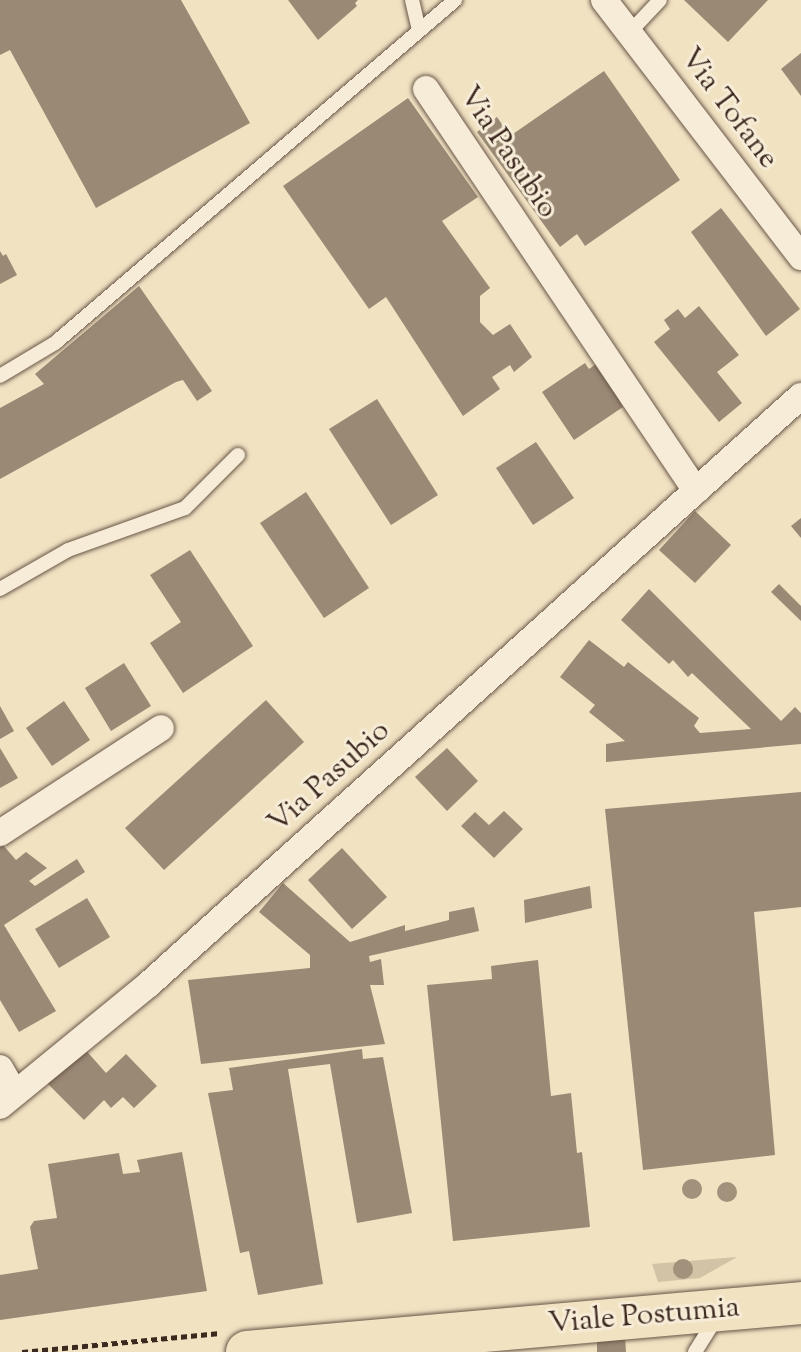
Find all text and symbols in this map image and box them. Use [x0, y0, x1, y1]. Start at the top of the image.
street label: Via Tofane [671, 42, 785, 176]
street label: Via Pasubio [450, 80, 564, 226]
street label: Via Pasubio [262, 714, 398, 842]
street label: Viale Postumia [547, 1291, 741, 1343]

